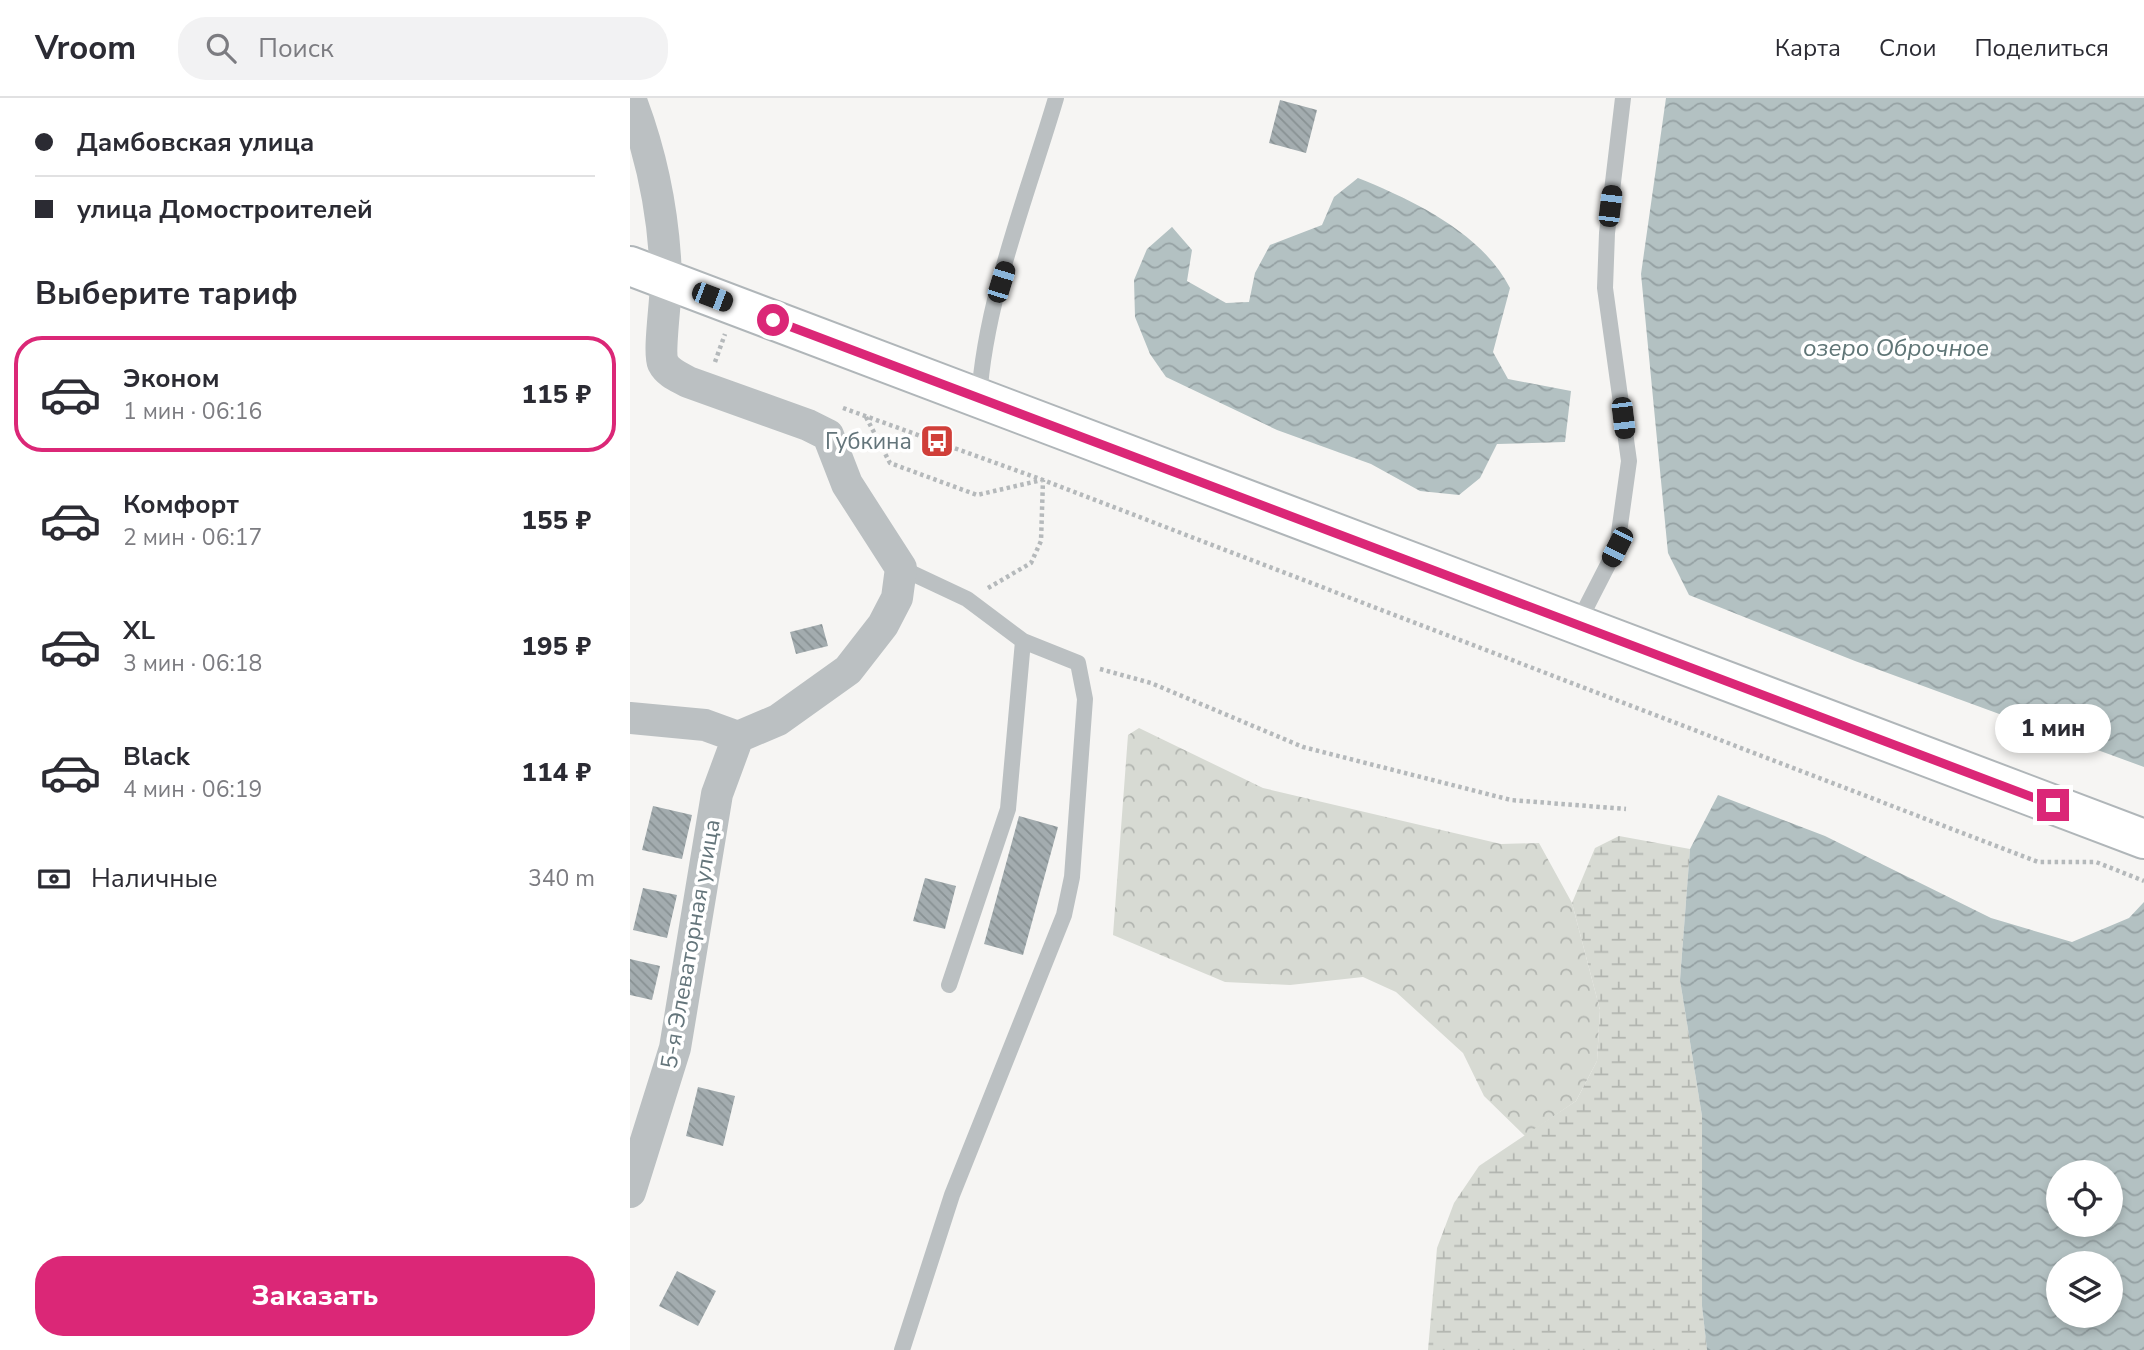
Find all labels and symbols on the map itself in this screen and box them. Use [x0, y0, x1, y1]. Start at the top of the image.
car [1598, 184, 1623, 228]
car [985, 259, 1018, 305]
car [689, 280, 736, 314]
route start [757, 304, 789, 336]
water label: озеро Оброчное [1803, 332, 1989, 364]
car [1611, 396, 1636, 440]
bus stop icon: Губкина [918, 422, 956, 460]
place label: Губкина [825, 426, 912, 457]
car [1599, 524, 1636, 570]
callout: 1 мин [1995, 704, 2111, 752]
route end [2037, 789, 2069, 821]
street label: 5-я Элеваторная улица [653, 817, 728, 1071]

